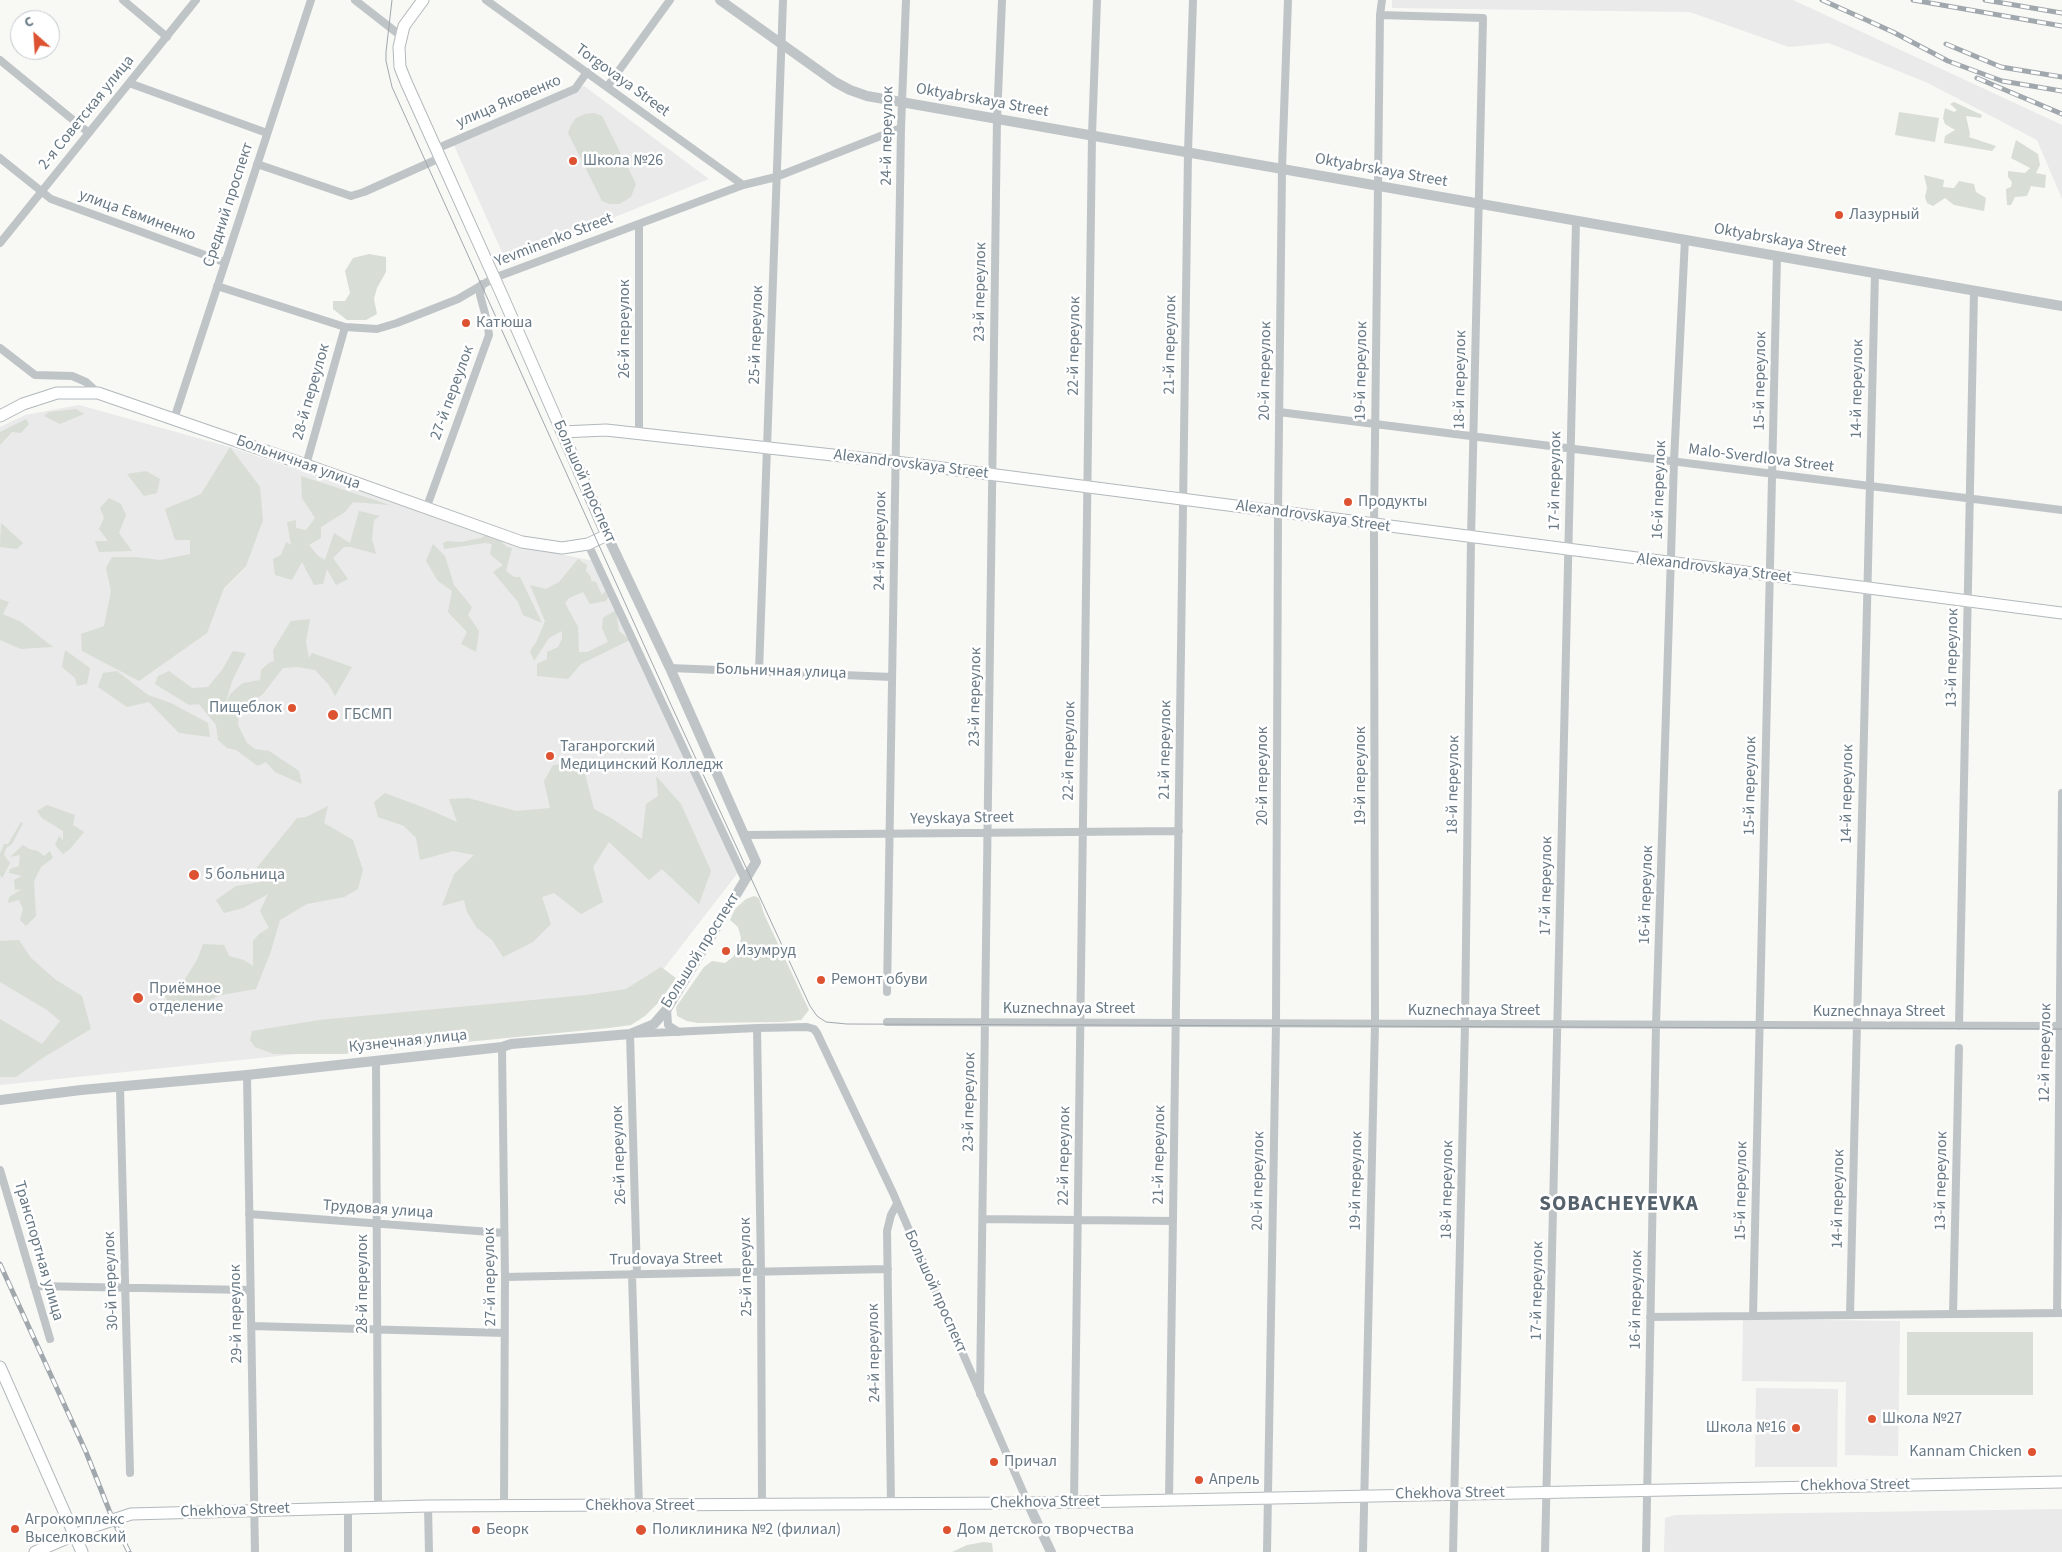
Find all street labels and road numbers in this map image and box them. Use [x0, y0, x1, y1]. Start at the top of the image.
street label: Torgovaya Street [571, 40, 673, 122]
street label: 2-я Советская улица [35, 52, 139, 174]
street label: улица Яковенко [454, 71, 564, 133]
street label: Oktyabrskaya Street [914, 80, 1050, 122]
street label: 24-й переулок [878, 86, 898, 186]
street label: Средний проспект [200, 140, 258, 270]
street label: Oktyabrskaya Street [1313, 150, 1449, 192]
street label: улица Евминенко [76, 186, 198, 246]
street label: Yevminenko Street [492, 210, 616, 272]
street label: Oktyabrskaya Street [1712, 220, 1848, 262]
street label: 23-й переулок [971, 242, 991, 342]
street label: 26-й переулок [615, 279, 635, 379]
street label: 25-й переулок [746, 285, 768, 385]
street label: 21-й переулок [1161, 295, 1181, 395]
street label: 22-й переулок [1065, 296, 1085, 396]
street label: 20-й переулок [1256, 321, 1276, 421]
street label: 19-й переулок [1352, 321, 1372, 421]
street label: 18-й переулок [1451, 330, 1471, 430]
street label: 15-й переулок [1751, 331, 1771, 431]
street label: 14-й переулок [1848, 339, 1868, 439]
street label: 28-й переулок [289, 342, 335, 442]
street label: 27-й переулок [427, 343, 479, 443]
street label: Большой проспект [548, 417, 620, 547]
street label: 17-й переулок [1546, 431, 1566, 531]
street label: Больничная улица [233, 432, 363, 494]
street label: 16-й переулок [1649, 440, 1671, 540]
street label: Malo-Sverdlova Street [1687, 441, 1835, 477]
street label: Alexandrovskaya Street [833, 446, 989, 484]
street label: 24-й переулок [871, 491, 891, 591]
street label: Alexandrovskaya Street [1235, 497, 1391, 537]
street label: Alexandrovskaya Street [1636, 550, 1792, 588]
street label: 13-й переулок [1943, 608, 1963, 708]
street label: 23-й переулок [966, 647, 986, 747]
street label: Больничная улица [715, 660, 847, 684]
street label: 21-й переулок [1156, 700, 1176, 800]
street label: 22-й переулок [1060, 701, 1080, 801]
street label: 20-й переулок [1253, 726, 1273, 826]
street label: 19-й переулок [1351, 726, 1371, 826]
street label: 18-й переулок [1444, 735, 1464, 835]
street label: 15-й переулок [1741, 736, 1761, 836]
street label: 14-й переулок [1838, 744, 1858, 844]
street label: Yeyskaya Street [910, 808, 1014, 830]
street label: 17-й переулок [1537, 836, 1557, 936]
street label: 16-й переулок [1636, 845, 1658, 945]
street label: Большой проспект [658, 890, 744, 1012]
street label: Kuznechnaya Street [1003, 999, 1135, 1019]
street label: Kuznechnaya Street [1408, 1001, 1540, 1021]
street label: Kuznechnaya Street [1813, 1002, 1945, 1022]
street label: 12-й переулок [2036, 1003, 2056, 1103]
street label: Кузнечная улица [348, 1026, 468, 1058]
street label: 23-й переулок [960, 1052, 980, 1152]
street label: 26-й переулок [609, 1105, 631, 1205]
street label: 21-й переулок [1150, 1105, 1170, 1205]
street label: 22-й переулок [1055, 1106, 1075, 1206]
street label: 20-й переулок [1249, 1131, 1269, 1231]
street label: 19-й переулок [1347, 1131, 1367, 1231]
street label: 13-й переулок [1932, 1131, 1952, 1231]
street label: 18-й переулок [1438, 1140, 1458, 1240]
street label: 15-й переулок [1732, 1141, 1752, 1241]
street label: 14-й переулок [1829, 1149, 1849, 1249]
street label: Транспортная улица [9, 1179, 67, 1323]
street label: Трудовая улица [322, 1197, 434, 1223]
street label: 25-й переулок [737, 1217, 757, 1317]
street label: 27-й переулок [481, 1227, 501, 1327]
street label: Большой проспект [899, 1227, 971, 1357]
street label: 30-й переулок [101, 1231, 123, 1331]
street label: 28-й переулок [353, 1234, 373, 1334]
street label: 17-й переулок [1528, 1241, 1548, 1341]
street label: Trudovaya Street [609, 1249, 723, 1271]
street label: 16-й переулок [1627, 1250, 1647, 1350]
street label: 29-й переулок [227, 1264, 247, 1364]
street label: 24-й переулок [865, 1303, 885, 1403]
street label: Chekhova Street [1800, 1475, 1910, 1497]
street label: Chekhova Street [1395, 1483, 1505, 1505]
street label: Chekhova Street [990, 1492, 1100, 1514]
street label: Chekhova Street [585, 1496, 695, 1516]
street label: Chekhova Street [180, 1499, 290, 1523]

